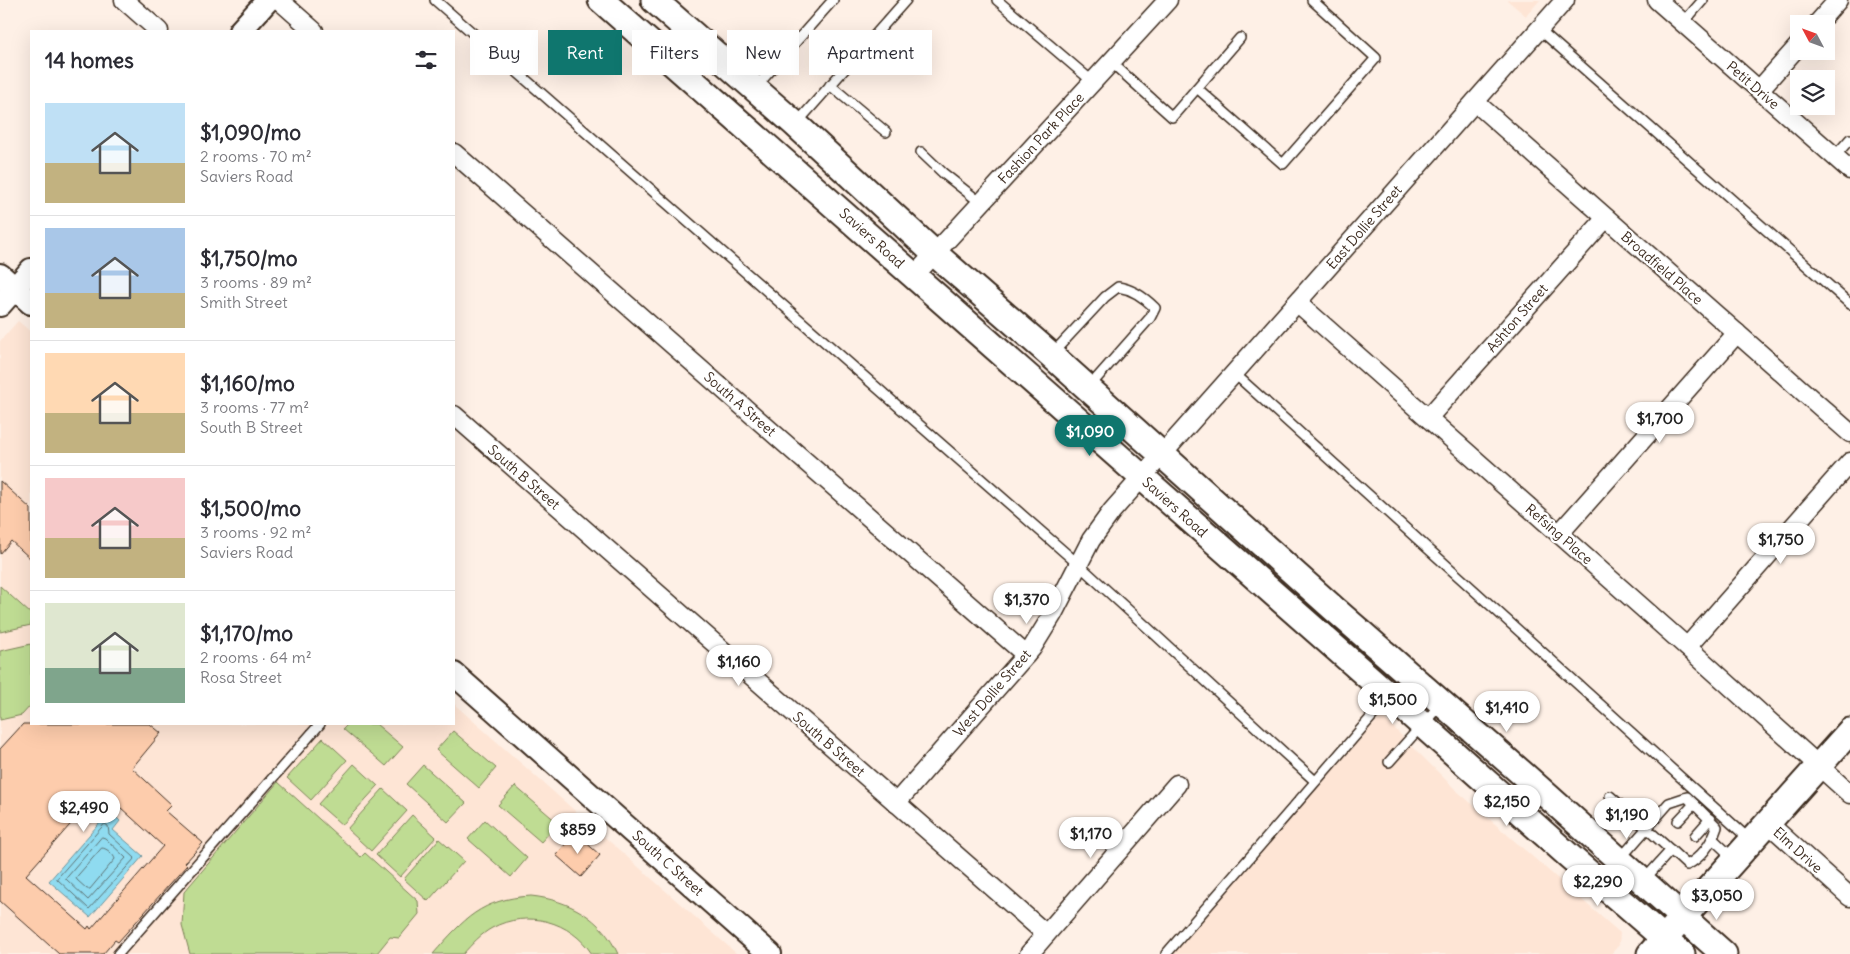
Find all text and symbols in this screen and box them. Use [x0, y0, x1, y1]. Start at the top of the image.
north arrow [1790, 15, 1835, 60]
map controls [1790, 15, 1835, 115]
chip: Buy [470, 30, 538, 75]
chip: Rent [548, 30, 622, 75]
chip: Filters [632, 30, 717, 75]
chip: New [727, 30, 799, 75]
chip: Apartment [809, 30, 932, 75]
icon: filters [412, 46, 440, 74]
text: 14 homes [45, 47, 134, 74]
street label: Petit Drive [1723, 57, 1783, 113]
button: layers [1790, 70, 1835, 115]
street label: Fashion Park Place [994, 89, 1088, 187]
text: $1,090/mo [200, 119, 301, 146]
icon: home [85, 123, 145, 183]
text: 2 rooms · 70 m² [200, 146, 312, 166]
text: Saviers Road [200, 166, 293, 186]
street label: East Dollie Street [1322, 181, 1406, 273]
street label: Saviers Road [836, 204, 908, 272]
street label: Broadfield Place [1617, 228, 1707, 308]
text: $1,750/mo [200, 245, 298, 272]
icon: home [85, 248, 145, 308]
text: 3 rooms · 89 m² [200, 272, 312, 292]
street label: Ashton Street [1482, 280, 1552, 356]
text: Smith Street [200, 292, 288, 312]
street label: South A Street [700, 368, 780, 440]
text: $1,160/mo [200, 370, 295, 397]
icon: home [85, 373, 145, 433]
text: 3 rooms · 77 m² [200, 397, 309, 417]
pin: $1,700 [1619, 402, 1701, 444]
text: $1,700 [1636, 408, 1684, 428]
pin: $1,090 [1049, 414, 1131, 457]
text: South B Street [200, 417, 303, 437]
text: $1,090 [1066, 421, 1114, 441]
street label: South B Street [484, 441, 564, 513]
street label: Saviers Road [1139, 473, 1211, 541]
text: $1,500/mo [200, 495, 301, 522]
icon: home [85, 498, 145, 558]
street label: Refsing Place [1522, 500, 1596, 568]
text: 3 rooms · 92 m² [200, 522, 312, 542]
pin: $1,750 [1740, 522, 1822, 565]
text: $1,750 [1758, 529, 1804, 549]
text: Saviers Road [200, 542, 293, 562]
pin: $1,370 [986, 582, 1068, 625]
text: $1,370 [1004, 589, 1050, 609]
text: $1,170/mo [200, 620, 293, 647]
icon: home [85, 623, 145, 683]
pin: $1,160 [698, 644, 780, 687]
street label: West Dollie Street [949, 646, 1035, 740]
text: 2 rooms · 64 m² [200, 647, 312, 667]
text: $1,160 [717, 651, 761, 671]
text: Rosa Street [200, 667, 282, 687]
pin: $1,500 [1352, 682, 1434, 725]
text: $1,500 [1369, 689, 1417, 709]
pin: $1,410 [1466, 690, 1548, 733]
text: $1,410 [1485, 697, 1529, 717]
street label: South B Street [789, 708, 869, 780]
pin: $2,150 [1466, 784, 1548, 827]
pin: $2,490 [43, 790, 125, 833]
text: $2,150 [1484, 791, 1530, 811]
text: $2,490 [59, 797, 109, 817]
pin: $1,190 [1586, 798, 1668, 840]
text: $1,190 [1605, 804, 1649, 824]
pin: $859 [548, 812, 608, 855]
pin: $1,170 [1050, 816, 1132, 859]
text: $859 [560, 819, 596, 839]
text: $1,170 [1070, 823, 1112, 843]
street label: Elm Drive [1770, 823, 1826, 877]
street label: South C Street [629, 826, 708, 900]
pin: $2,290 [1557, 864, 1639, 907]
text: $2,290 [1573, 871, 1623, 891]
pin: $3,050 [1676, 878, 1758, 921]
text: $3,050 [1691, 885, 1743, 905]

